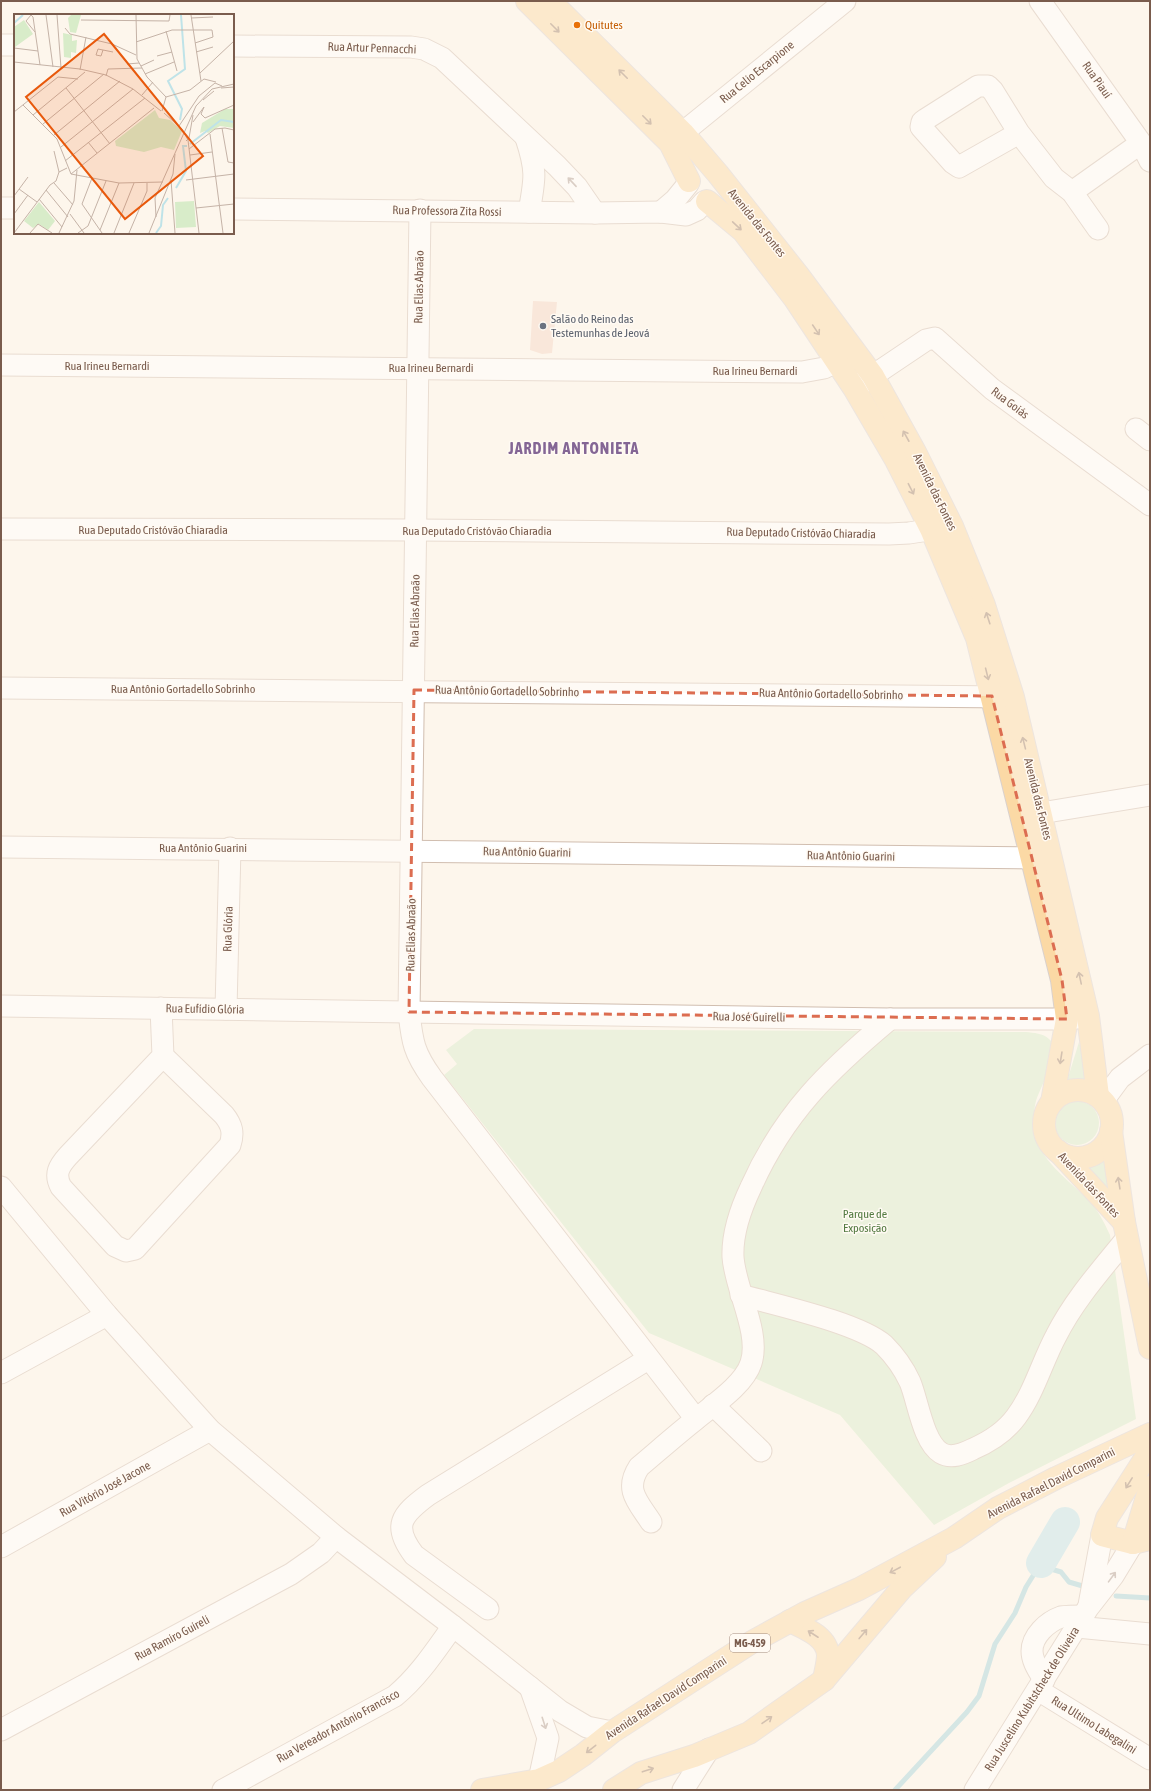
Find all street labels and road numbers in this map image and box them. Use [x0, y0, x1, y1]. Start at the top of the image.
street label: Rua Celio Escarpione [717, 38, 797, 106]
street label: Rua Artur Pennacchi [327, 39, 417, 57]
street label: Rua Piauí [1079, 59, 1115, 101]
street label: Avenida das Fontes [725, 186, 789, 260]
street label: Rua Professora Zita Rossi [392, 203, 502, 219]
street label: Rua Elias Abraão [411, 250, 427, 324]
street label: Rua Irineu Bernardi [64, 359, 150, 373]
street label: Rua Irineu Bernardi [388, 361, 474, 375]
street label: Rua Irineu Bernardi [712, 364, 798, 378]
street label: Rua Goiás [988, 384, 1032, 422]
street label: Avenida das Fontes [910, 451, 960, 533]
street label: Rua Deputado Cristóvão Chiaradia [78, 523, 228, 537]
street label: Rua Deputado Cristóvão Chiaradia [402, 524, 552, 538]
street label: Rua Deputado Cristóvão Chiaradia [726, 525, 876, 541]
street label: Rua Elias Abraão [407, 574, 423, 648]
street label: Rua Antônio Gortadello Sobrinho [111, 682, 256, 696]
street label: Rua Antônio Gortadello Sobrinho [435, 683, 580, 699]
street label: Rua Antônio Gortadello Sobrinho [759, 686, 904, 702]
street label: Avenida das Fontes [1021, 757, 1055, 841]
street label: Rua Antônio Guarini [159, 841, 247, 855]
street label: Rua Antônio Guarini [483, 844, 571, 860]
street label: Rua Antônio Guarini [807, 848, 895, 864]
street label: Rua Elias Abraão [403, 898, 419, 972]
street label: Rua Glória [220, 906, 236, 952]
street label: Rua Eufídio Glória [166, 1001, 244, 1017]
street label: Rua José Guirelli [712, 1009, 786, 1025]
street label: Avenida das Fontes [1055, 1150, 1123, 1220]
street label: Avenida Rafael David Comparini [985, 1445, 1117, 1521]
street label: Rua Vitório José Jacone [57, 1458, 153, 1520]
street label: Rua Ramiro Guireli [132, 1612, 212, 1664]
street label: Rua Juscelino Kubitstcheck de Oliveira [982, 1624, 1082, 1774]
road number: MG-459 [730, 1634, 770, 1652]
street label: Avenida Rafael David Comparini [603, 1654, 729, 1742]
street label: Rua Vereador Antônio Francisco [274, 1686, 402, 1766]
street label: Rua Ultimo Labegalini [1049, 1693, 1139, 1757]

